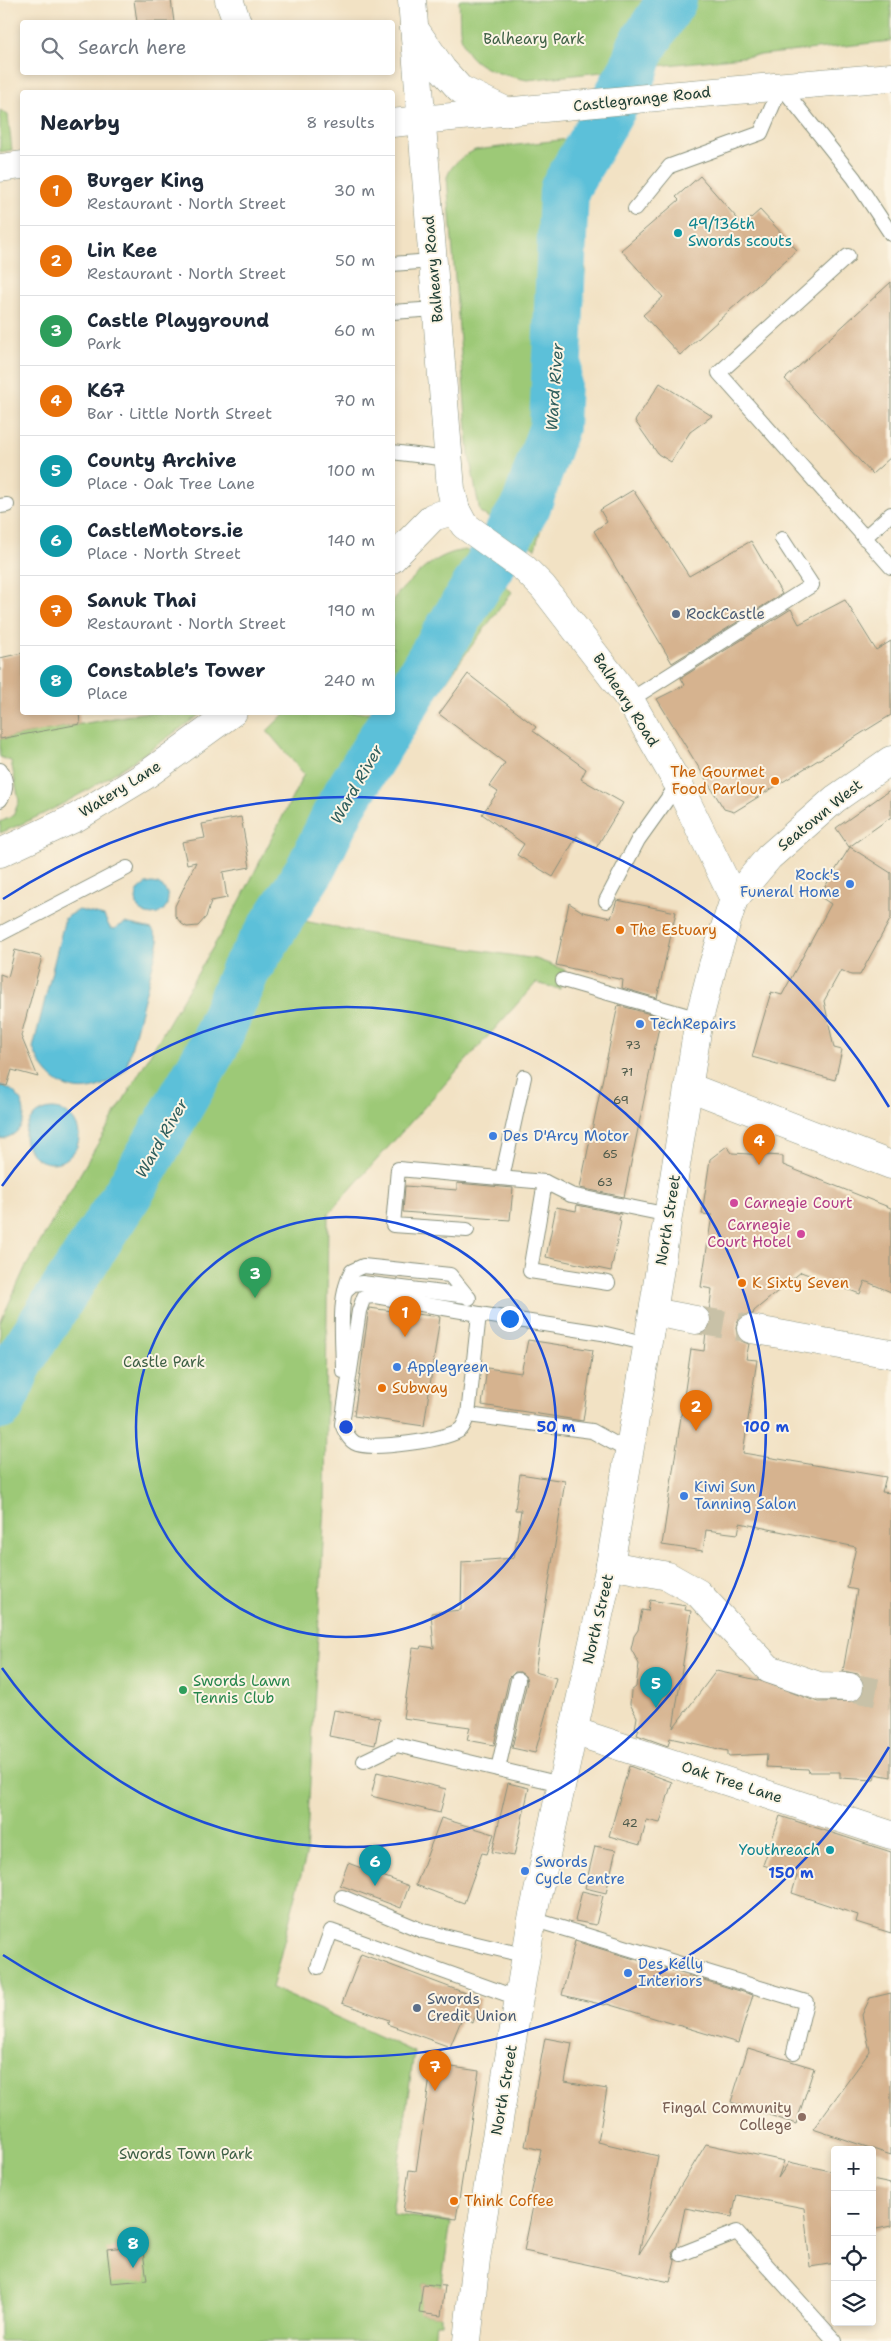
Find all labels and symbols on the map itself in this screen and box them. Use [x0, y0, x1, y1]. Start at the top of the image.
park label: Balheary Park [483, 29, 585, 49]
street label: Castlegrange Road [572, 82, 712, 116]
street label: Balheary Road [418, 214, 448, 323]
place label: 49/136th Swords scouts [688, 214, 792, 251]
marker: 49/136th Swords scouts [672, 227, 684, 239]
water label: Ward River [541, 342, 568, 432]
place label: RockCastle [686, 604, 765, 624]
marker: RockCastle [670, 608, 682, 620]
street label: Balheary Road [588, 650, 664, 751]
water label: Ward River [325, 741, 388, 828]
street label: Watery Lane [75, 756, 165, 822]
place label: The Gourmet Food Parlour [670, 762, 765, 799]
marker: The Gourmet Food Parlour [769, 775, 781, 787]
street label: Seatown West [773, 775, 867, 855]
place label: Rock's Funeral Home [740, 865, 840, 902]
marker: Rock's Funeral Home [844, 878, 856, 890]
place label: The Estuary [630, 920, 717, 940]
marker: The Estuary [614, 924, 626, 936]
place label: TechRepairs [650, 1014, 736, 1034]
marker: TechRepairs [634, 1018, 646, 1030]
house number: 73 [625, 1037, 641, 1053]
house number: 71 [621, 1064, 633, 1080]
house number: 69 [613, 1092, 629, 1108]
water label: Ward River [130, 1095, 193, 1182]
pin: 4 [743, 1124, 775, 1165]
place label: Des D'Arcy Motor [503, 1126, 629, 1146]
marker: Des D'Arcy Motor [487, 1130, 499, 1142]
house number: 65 [602, 1146, 618, 1162]
street label: North Street [651, 1173, 685, 1267]
house number: 63 [597, 1174, 613, 1190]
place label: Carnegie Court [744, 1193, 852, 1213]
marker: Carnegie Court [728, 1197, 740, 1209]
place label: Carnegie Court Hotel [707, 1215, 791, 1252]
marker: Carnegie Court Hotel [795, 1228, 807, 1240]
pin: 3 [239, 1257, 271, 1298]
place label: K Sixty Seven [752, 1273, 849, 1293]
marker: K Sixty Seven [736, 1277, 748, 1289]
pin: 1 [389, 1296, 421, 1337]
your location [497, 1306, 523, 1332]
park label: Castle Park [123, 1352, 205, 1372]
place label: Applegreen [407, 1357, 489, 1377]
marker: Applegreen [391, 1361, 403, 1373]
place label: Subway [392, 1378, 448, 1398]
marker: Subway [376, 1382, 388, 1394]
pin: 2 [680, 1390, 712, 1431]
text: 50 m [537, 1417, 576, 1437]
text: 100 m [743, 1417, 789, 1437]
centre of rings [337, 1418, 355, 1436]
place label: Kiwi Sun Tanning Salon [694, 1477, 796, 1514]
marker: Kiwi Sun Tanning Salon [678, 1490, 690, 1502]
street label: North Street [578, 1572, 618, 1666]
pin: 5 [640, 1667, 672, 1708]
place label: Swords Lawn Tennis Club [193, 1671, 290, 1708]
marker: Swords Lawn Tennis Club [177, 1684, 189, 1696]
street label: Oak Tree Lane [679, 1756, 785, 1808]
house number: 42 [622, 1815, 638, 1831]
place label: Youthreach [739, 1840, 820, 1860]
marker: Youthreach [824, 1844, 836, 1856]
pin: 6 [359, 1845, 391, 1886]
place label: Swords Cycle Centre [535, 1852, 625, 1889]
text: 150 m [768, 1863, 814, 1883]
marker: Swords Cycle Centre [519, 1865, 531, 1877]
place label: Des Kelly Interiors [638, 1954, 703, 1991]
marker: Des Kelly Interiors [622, 1967, 634, 1979]
place label: Swords Credit Union [427, 1989, 517, 2026]
marker: Swords Credit Union [411, 2002, 423, 2014]
street label: North Street [486, 2043, 522, 2137]
pin: 7 [419, 2050, 451, 2091]
place label: Fingal Community College [662, 2098, 792, 2135]
marker: Fingal Community College [796, 2111, 808, 2123]
park label: Swords Town Park [119, 2144, 253, 2164]
place label: Think Coffee [464, 2191, 554, 2211]
marker: Think Coffee [448, 2195, 460, 2207]
pin: 8 [117, 2227, 149, 2268]

